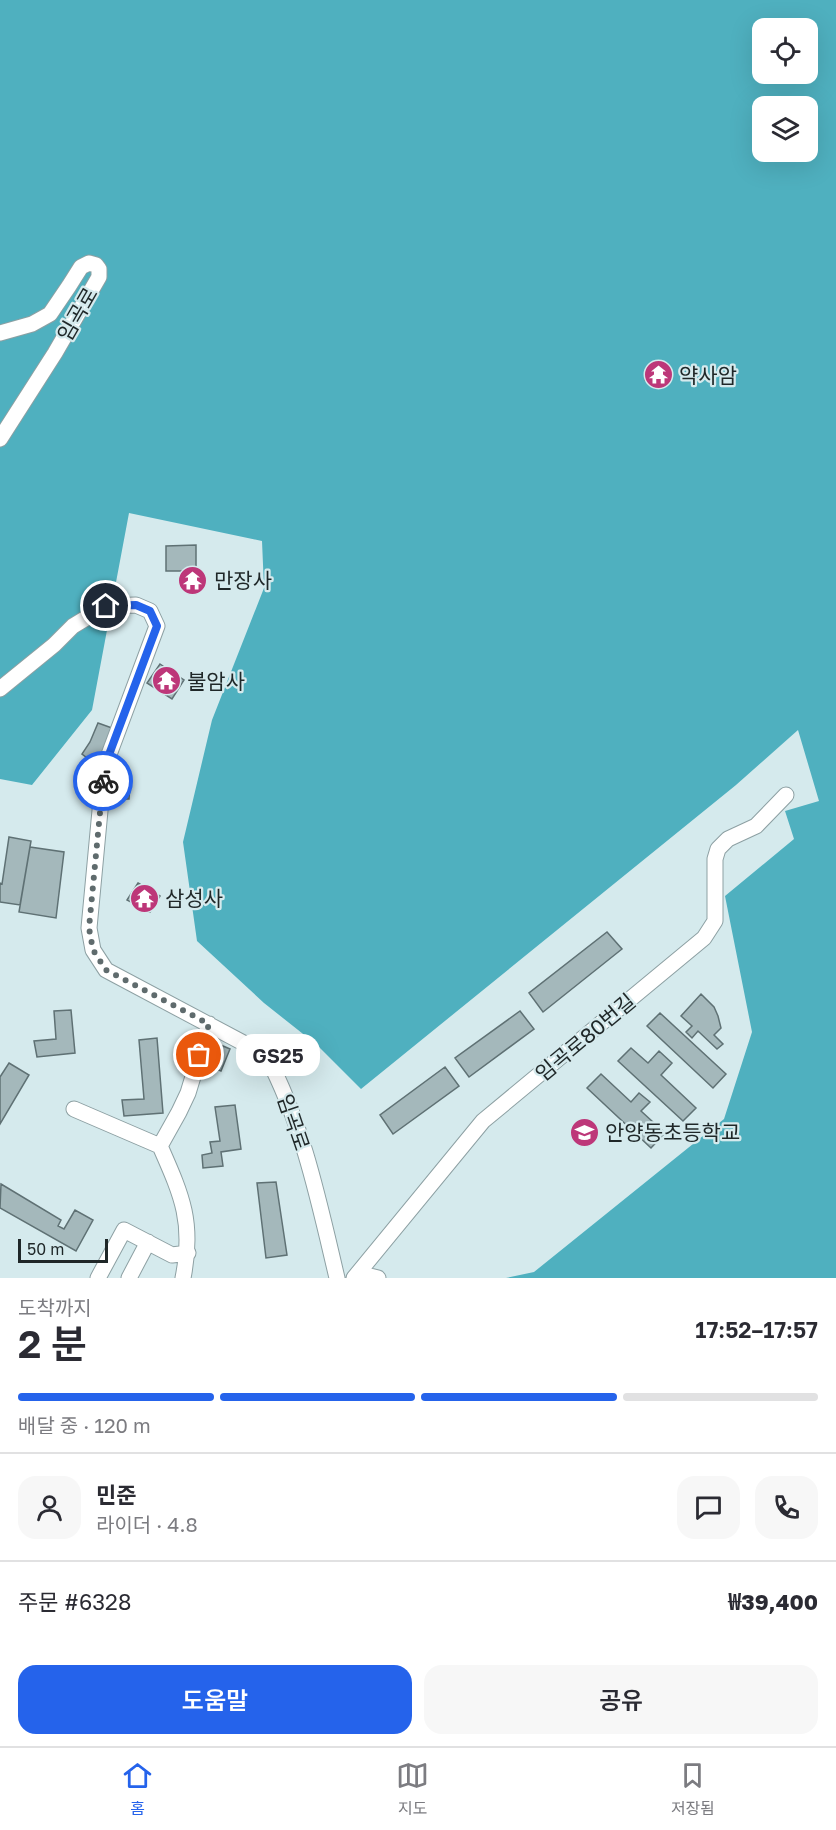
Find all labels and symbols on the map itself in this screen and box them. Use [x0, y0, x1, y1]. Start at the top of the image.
street label: 임곡로 [51, 282, 103, 346]
temple icon: 약사암 [642, 359, 674, 391]
place label: 약사암 [679, 362, 737, 388]
temple icon: 만장사 [177, 564, 209, 596]
place label: 만장사 [214, 567, 272, 593]
pin [80, 580, 131, 631]
temple icon: 불암사 [150, 665, 182, 697]
place label: 불암사 [187, 668, 245, 694]
courier [73, 751, 133, 811]
temple icon: 삼성사 [128, 882, 160, 914]
place label: 삼성사 [165, 885, 223, 911]
street label: 임곡로80번길 [530, 988, 640, 1086]
pin [173, 1029, 224, 1080]
callout: GS25 [235, 1034, 319, 1076]
street label: 임곡로 [272, 1090, 316, 1154]
school or university icon: 안양동초등학교 [568, 1116, 600, 1148]
place label: 안양동초등학교 [605, 1119, 740, 1145]
scale bar [18, 1236, 108, 1264]

